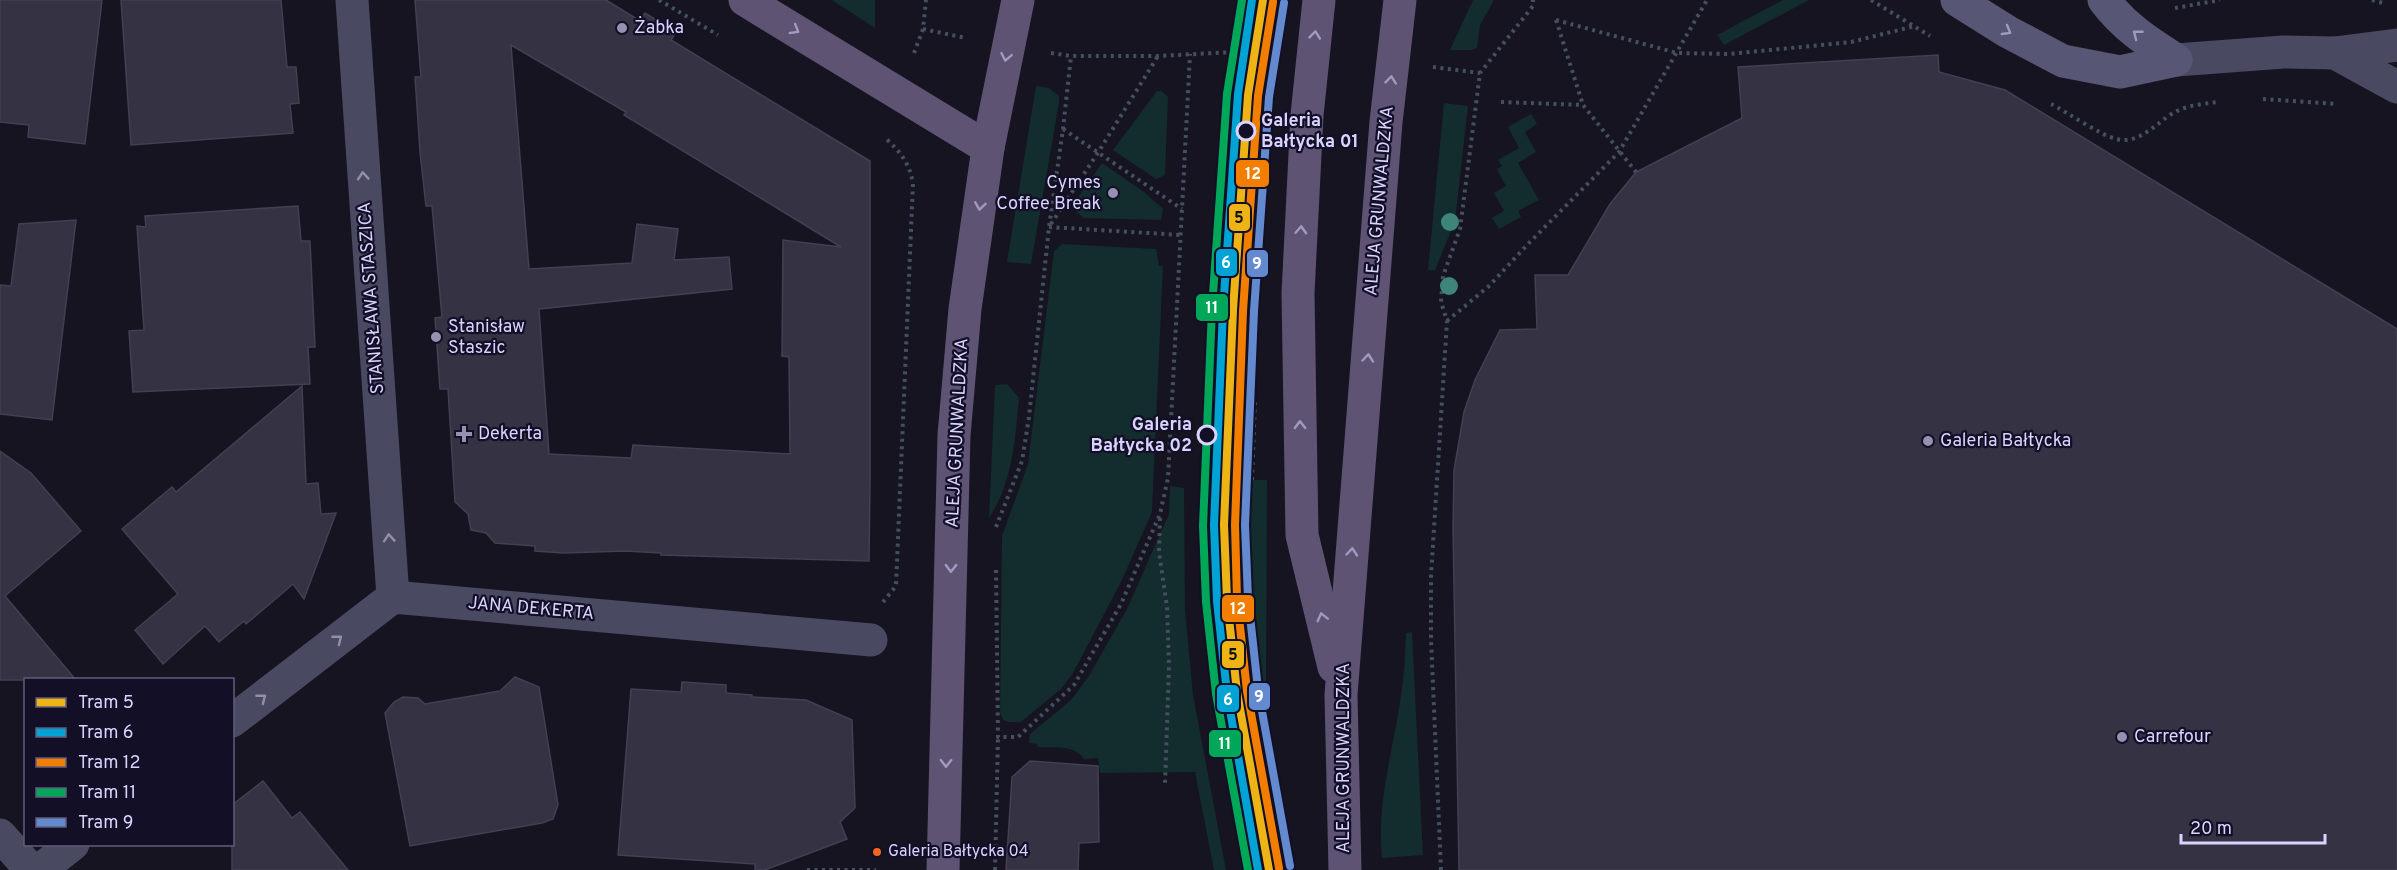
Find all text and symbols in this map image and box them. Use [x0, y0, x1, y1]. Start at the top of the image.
place label: Żabka [634, 15, 684, 40]
marker: Żabka [615, 21, 629, 35]
one-way arrow [789, 23, 799, 35]
one-way arrow [2001, 24, 2011, 35]
one-way arrow [2132, 30, 2143, 41]
one-way arrow [1308, 31, 1321, 40]
one-way arrow [1000, 52, 1013, 62]
one-way arrow [1384, 76, 1397, 85]
street label: ALEJA GRUNWALDZKA [1360, 105, 1400, 297]
place label: Galeria Bałtycka 01 [1261, 110, 1359, 154]
marker: Galeria Bałtycka 01 [1236, 121, 1256, 141]
line badge: 12 [1235, 159, 1270, 188]
text: 12 [1245, 165, 1261, 185]
one-way arrow [357, 172, 370, 181]
place label: Cymes Coffee Break [996, 172, 1101, 216]
marker: Cymes Coffee Break [1106, 186, 1120, 200]
street label: STANISŁAWA STASZICA [354, 201, 390, 395]
one-way arrow [974, 202, 986, 211]
line badge: 5 [1228, 203, 1251, 232]
text: 5 [1234, 209, 1244, 229]
one-way arrow [1294, 225, 1307, 234]
line badge: 6 [1215, 248, 1238, 277]
line badge: 9 [1246, 249, 1269, 278]
text: 6 [1221, 254, 1231, 274]
text: 9 [1252, 255, 1262, 275]
line badge: 11 [1195, 293, 1229, 322]
text: 11 [1206, 299, 1218, 319]
place label: Stanisław Staszic [448, 316, 525, 360]
marker: Stanisław Staszic [429, 330, 443, 344]
street label: ALEJA GRUNWALDZKA [942, 337, 974, 529]
one-way arrow [1361, 354, 1374, 363]
place label: Galeria Bałtycka 02 [1091, 414, 1192, 458]
one-way arrow [1294, 420, 1306, 429]
place label: Dekerta [478, 423, 542, 446]
marker: Dekerta [455, 425, 473, 443]
marker: Galeria Bałtycka 02 [1197, 425, 1217, 445]
place label: Galeria Bałtycka [1940, 430, 2071, 453]
marker: Galeria Bałtycka [1921, 434, 1935, 448]
one-way arrow [383, 534, 396, 543]
one-way arrow [1345, 548, 1358, 557]
one-way arrow [944, 563, 957, 572]
street label: JANA DEKERTA [467, 592, 595, 626]
line badge: 12 [1221, 594, 1255, 623]
text: 12 [1230, 600, 1246, 620]
one-way arrow [1317, 612, 1330, 622]
one-way arrow [332, 635, 343, 646]
line badge: 5 [1221, 640, 1245, 669]
text: 5 [1228, 646, 1238, 666]
street label: ALEJA GRUNWALDZKA [1333, 663, 1356, 853]
legend [24, 678, 234, 846]
line badge: 9 [1248, 682, 1271, 711]
line badge: 6 [1216, 684, 1240, 713]
text: 9 [1254, 688, 1264, 708]
text: 6 [1223, 691, 1233, 711]
text: Tram 5 [78, 692, 134, 715]
one-way arrow [256, 694, 267, 705]
text: Tram 6 [78, 722, 134, 745]
place label: Carrefour [2134, 726, 2211, 749]
line badge: 11 [1208, 729, 1242, 758]
marker: Carrefour [2115, 730, 2129, 744]
text: 11 [1219, 735, 1231, 755]
text: Tram 12 [78, 752, 140, 775]
one-way arrow [940, 758, 952, 767]
text: Tram 11 [78, 782, 136, 805]
scale bar [2181, 807, 2325, 845]
text: Tram 9 [78, 812, 134, 835]
text: 20 m [2190, 818, 2232, 841]
place label: Galeria Bałtycka 04 [888, 842, 1029, 862]
marker: Galeria Bałtycka 04 [871, 846, 883, 858]

